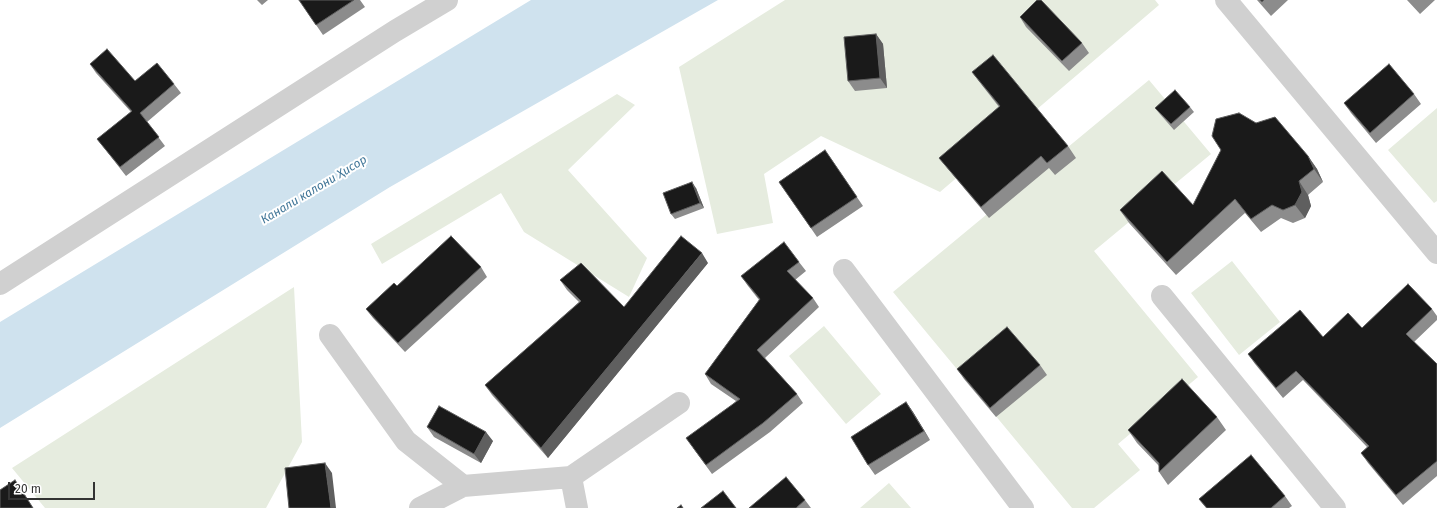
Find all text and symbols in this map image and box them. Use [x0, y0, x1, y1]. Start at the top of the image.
water label: Канали калони Ҳисор [258, 153, 370, 227]
scale bar [10, 474, 97, 500]
text: 20 m [15, 482, 41, 496]

